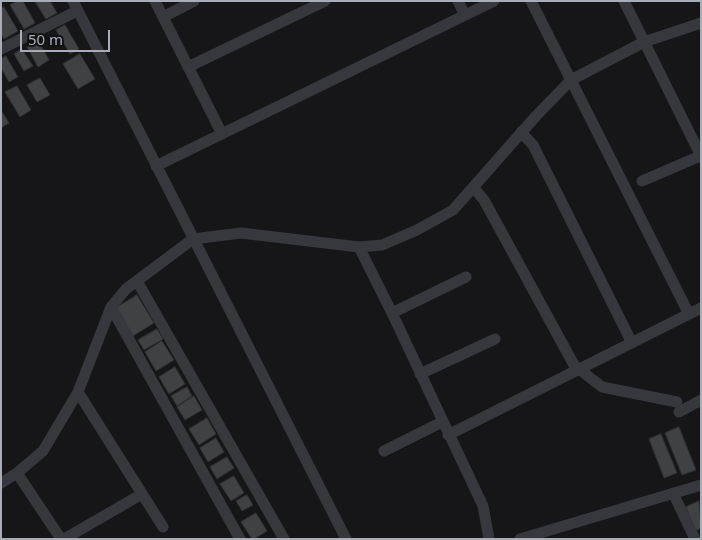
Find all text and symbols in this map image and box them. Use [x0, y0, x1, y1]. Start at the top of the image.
scale bar [22, 20, 112, 52]
text: 50 m [28, 29, 63, 49]

